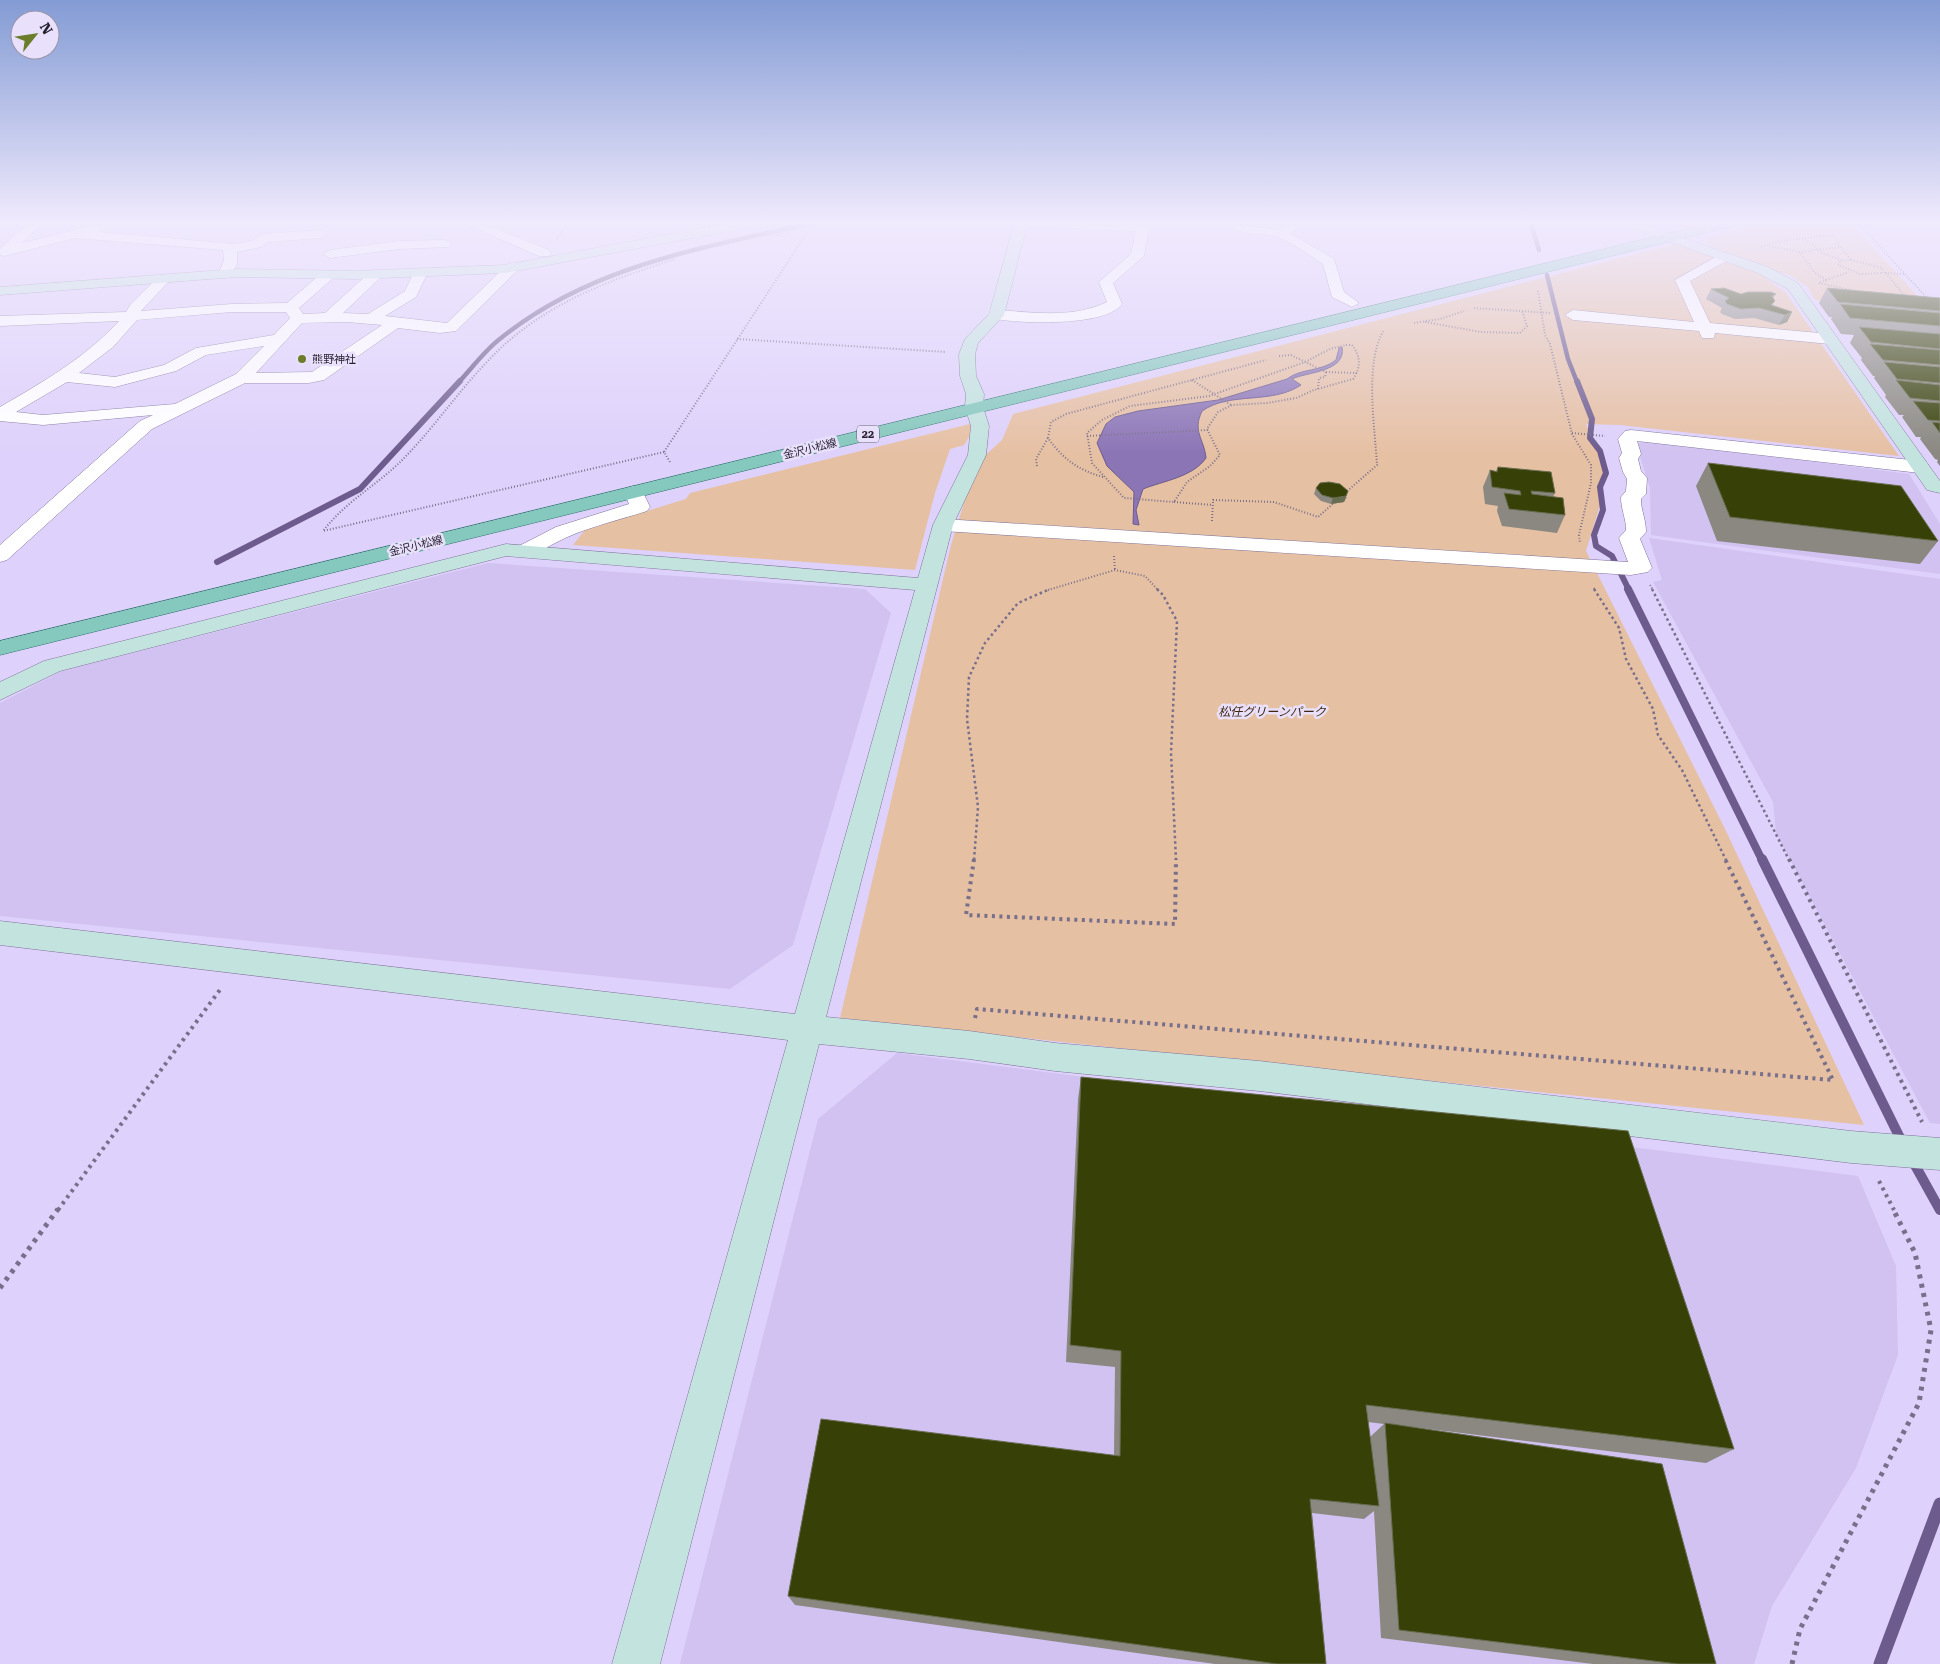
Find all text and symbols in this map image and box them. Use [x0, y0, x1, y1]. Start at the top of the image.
north arrow [10, 10, 60, 60]
text: N [37, 20, 56, 37]
marker: 熊野神社 [296, 353, 308, 365]
place label: 熊野神社 [312, 353, 356, 366]
road number: 22 [857, 426, 879, 442]
street label: 金沢小松線 [782, 436, 838, 462]
street label: 金沢小松線 [388, 533, 444, 559]
park label: 松任グリーンパーク [1218, 705, 1327, 719]

